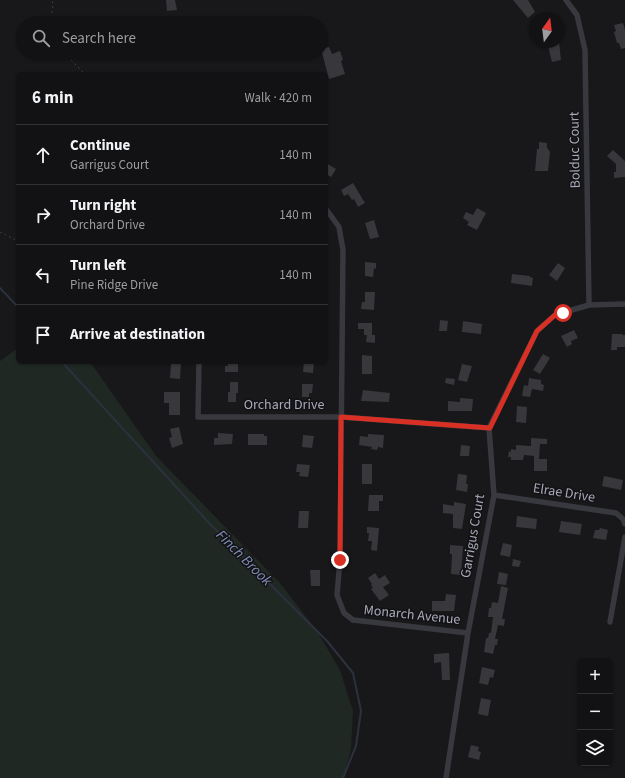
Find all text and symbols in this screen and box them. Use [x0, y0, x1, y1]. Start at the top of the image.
north arrow [529, 12, 565, 48]
search box [16, 16, 328, 60]
icon: search [30, 27, 52, 49]
text: Search here [62, 28, 136, 49]
text: 6 min [32, 86, 73, 110]
text: Walk · 420 m [244, 89, 312, 107]
street label: Bolduc Court [564, 111, 586, 189]
text: Continue [70, 135, 130, 156]
icon: ahead [32, 144, 54, 166]
text: 140 m [279, 146, 312, 164]
text: Garrigus Court [70, 156, 149, 174]
text: Turn right [70, 195, 136, 216]
icon: right [32, 204, 54, 226]
text: 140 m [279, 206, 312, 224]
text: Orchard Drive [70, 216, 145, 234]
text: Turn left [70, 255, 126, 276]
icon: left [32, 264, 54, 286]
text: 140 m [279, 266, 312, 284]
text: Pine Ridge Drive [70, 276, 158, 294]
route start [554, 304, 572, 322]
icon: arrive [32, 324, 54, 346]
text: Arrive at destination [70, 324, 205, 345]
street label: Orchard Drive [244, 395, 324, 415]
street label: Elrae Drive [532, 478, 597, 508]
street label: Garrigus Court [456, 492, 490, 580]
water label: Finch Brook [211, 525, 277, 591]
route end [331, 551, 349, 569]
street label: Monarch Avenue [363, 600, 461, 630]
map controls [577, 658, 613, 766]
button: + [577, 658, 613, 694]
button: − [577, 694, 613, 730]
button: layers [577, 730, 613, 766]

